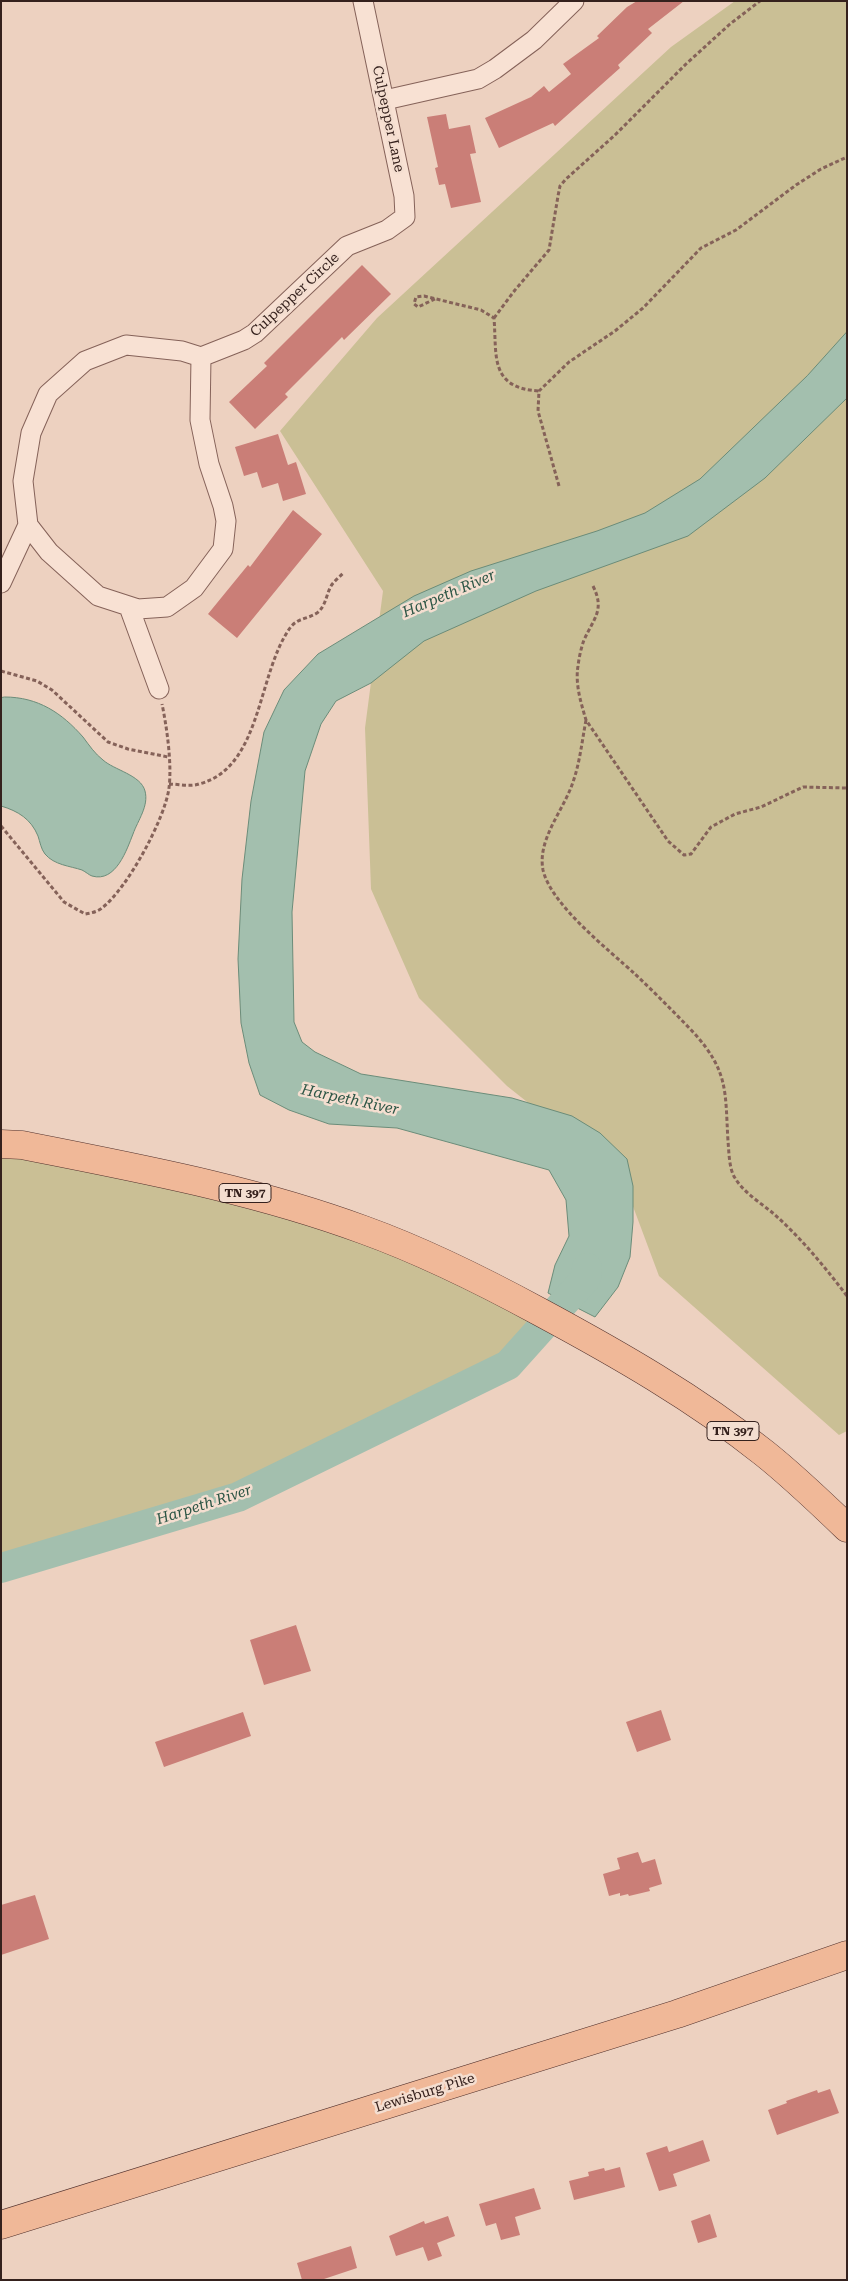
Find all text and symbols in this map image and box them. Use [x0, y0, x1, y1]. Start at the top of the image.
street label: Culpepper Lane [369, 64, 407, 174]
street label: Culpepper Circle [247, 250, 343, 340]
water label: Harpeth River [400, 566, 498, 622]
water label: Harpeth River [300, 1081, 400, 1119]
road number: TN 397 [219, 1184, 271, 1202]
road number: TN 397 [707, 1422, 759, 1440]
water label: Harpeth River [154, 1481, 254, 1529]
street label: Lewisburg Pike [373, 2070, 477, 2116]

